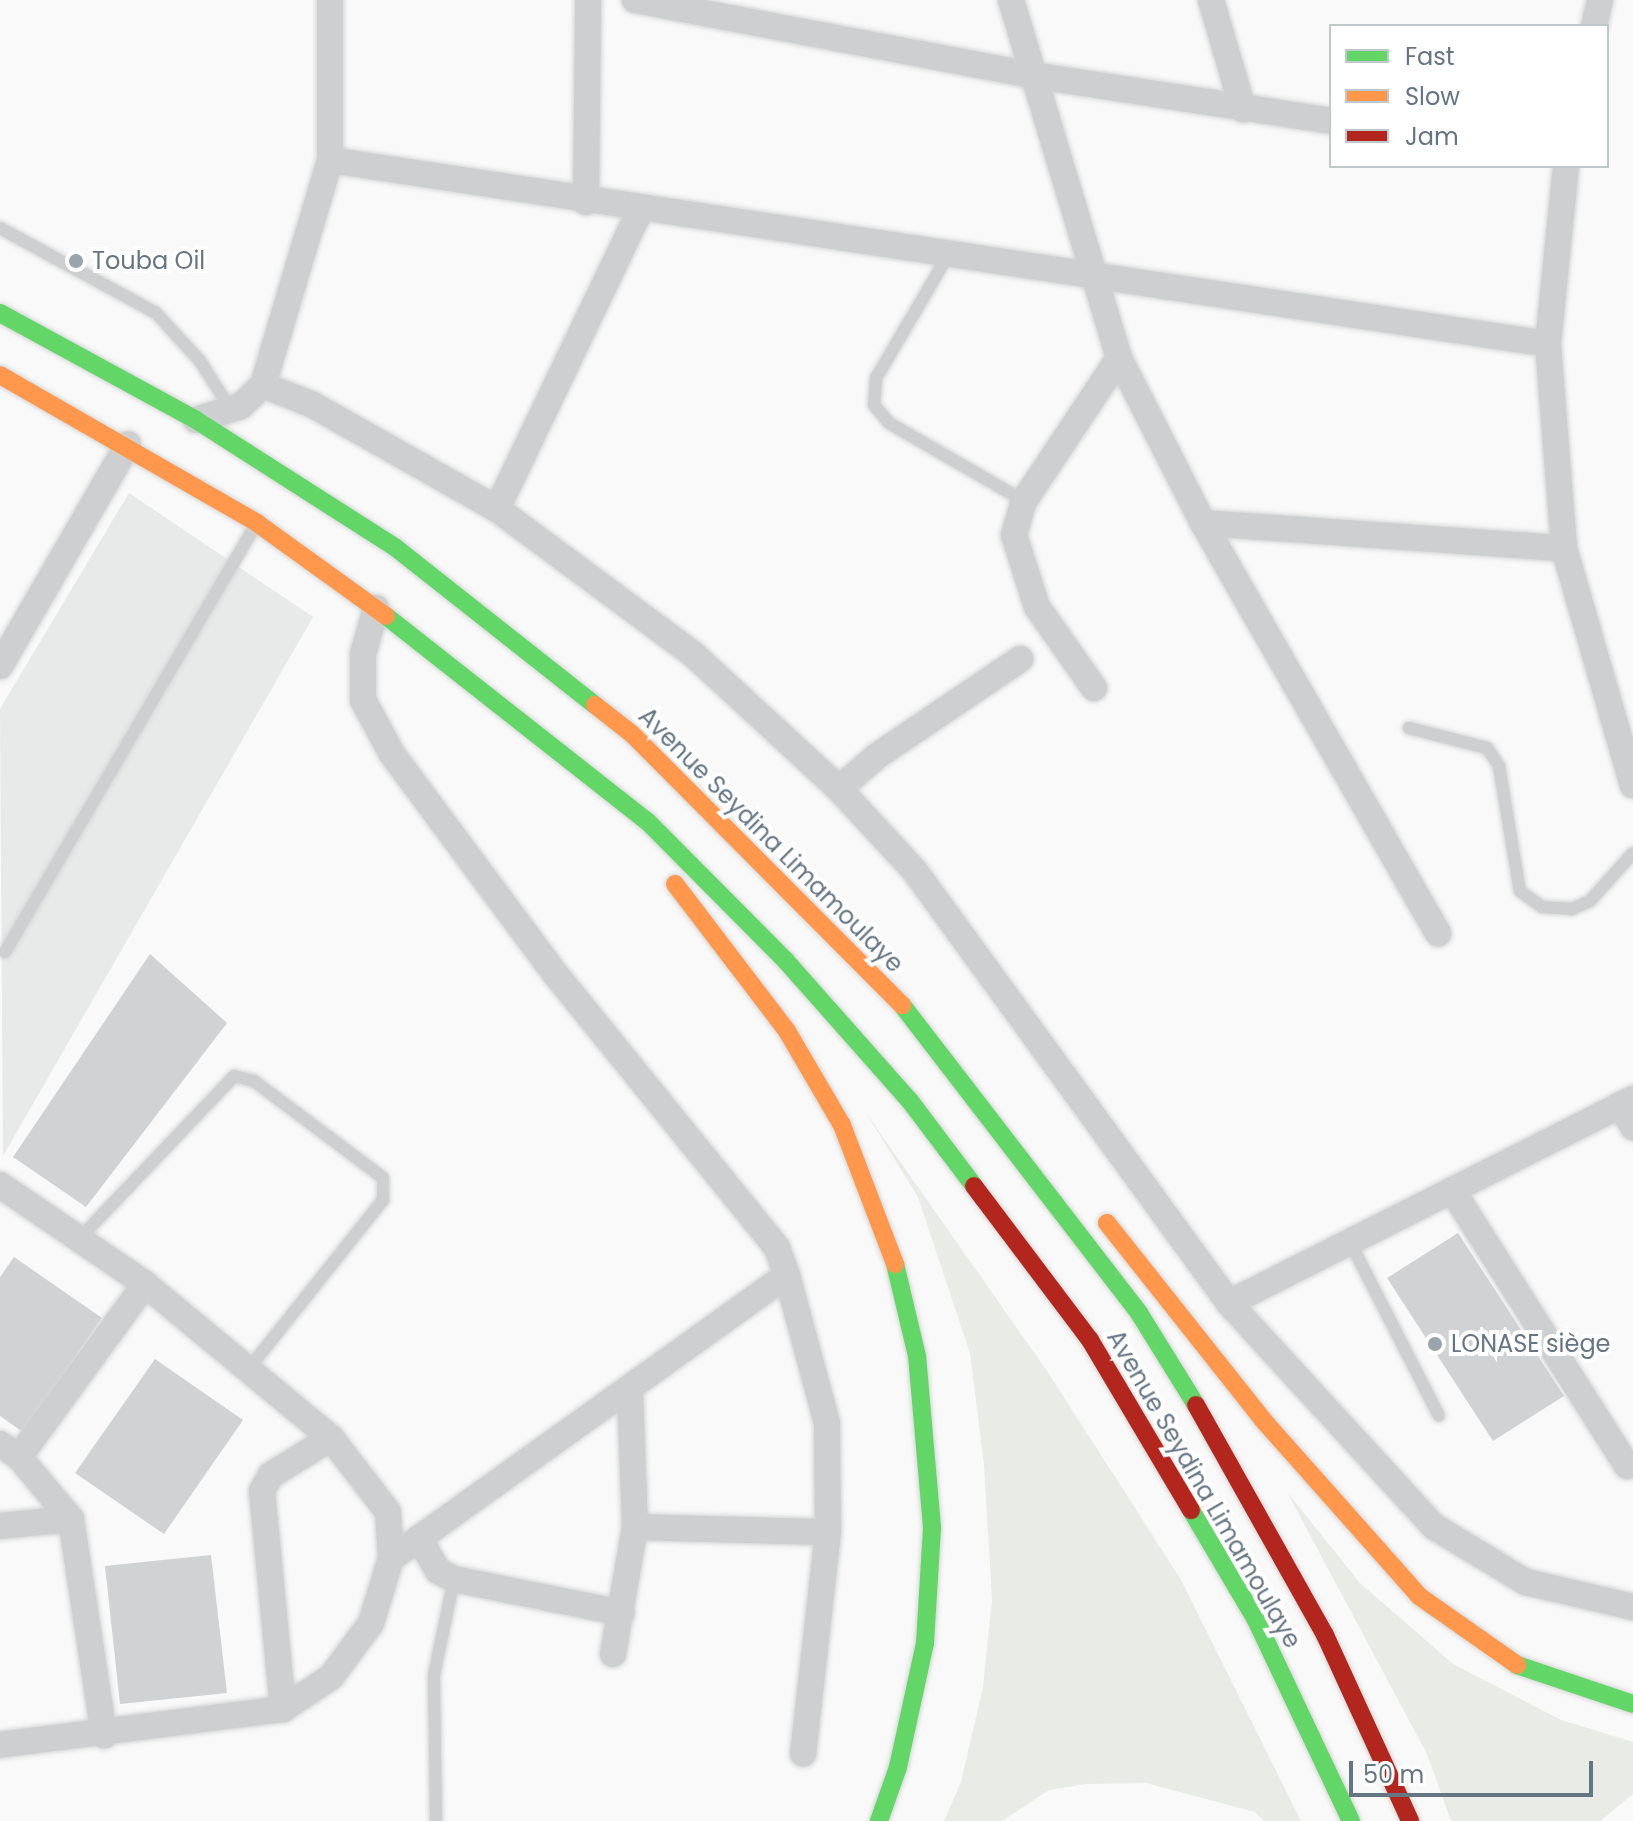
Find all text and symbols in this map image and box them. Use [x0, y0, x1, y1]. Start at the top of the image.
legend [1329, 24, 1609, 168]
text: Fast [1405, 40, 1455, 73]
text: Slow [1405, 80, 1460, 113]
text: Jam [1405, 120, 1459, 153]
place label: Touba Oil [92, 247, 205, 275]
marker: Touba Oil [67, 252, 85, 270]
street label: Avenue Seydina Limamoulaye [633, 702, 909, 978]
street label: Avenue Seydina Limamoulaye [1101, 1325, 1307, 1653]
place label: LONASE siège [1451, 1330, 1611, 1358]
marker: LONASE siège [1426, 1335, 1444, 1353]
scale bar [1353, 1745, 1597, 1795]
text: 50 m [1363, 1758, 1424, 1791]

